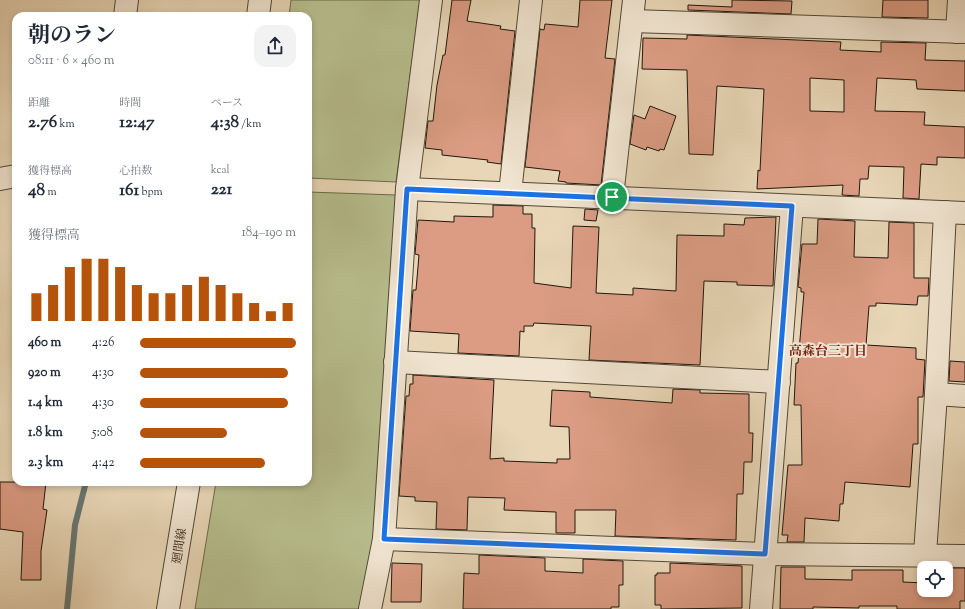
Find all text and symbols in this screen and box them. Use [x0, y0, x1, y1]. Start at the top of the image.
text: 朝のラン [28, 21, 116, 53]
button: share [254, 25, 296, 67]
text: 08:11 · 6 × 460 m [28, 52, 115, 70]
text: 距離 [28, 95, 50, 111]
text: 時間 [119, 95, 141, 111]
text: ペース [211, 95, 243, 111]
text: 2.76 [28, 111, 57, 135]
text: 12:47 [119, 111, 155, 135]
text: 4:38 [211, 111, 239, 135]
text: km [57, 116, 75, 132]
text: /km [239, 116, 261, 132]
text: kcal [211, 162, 230, 178]
text: 獲得標高 [28, 163, 72, 179]
text: 心拍数 [119, 163, 152, 179]
text: 221 [211, 178, 232, 202]
text: 48 [28, 179, 45, 203]
text: 161 [119, 179, 139, 203]
pin [595, 180, 629, 214]
text: m [45, 184, 57, 200]
text: bpm [139, 184, 163, 200]
icon: arrive [601, 186, 623, 208]
text: 184–190 m [241, 224, 296, 242]
text: 獲得標高 [28, 227, 80, 245]
text: 460 m [28, 334, 61, 352]
text: 4:26 [92, 334, 114, 352]
district label: 高森台三丁目 [789, 343, 867, 361]
text: 920 m [28, 364, 61, 382]
text: 4:30 [92, 364, 114, 382]
text: 1.4 km [28, 394, 63, 412]
text: 4:30 [92, 394, 114, 412]
text: 1.8 km [28, 424, 63, 442]
text: 5:08 [92, 424, 113, 442]
text: 2.3 km [28, 454, 63, 472]
text: 4:42 [92, 454, 115, 472]
street label: 廻間線 [168, 527, 192, 565]
map controls [917, 561, 953, 597]
button: locate [917, 561, 953, 597]

